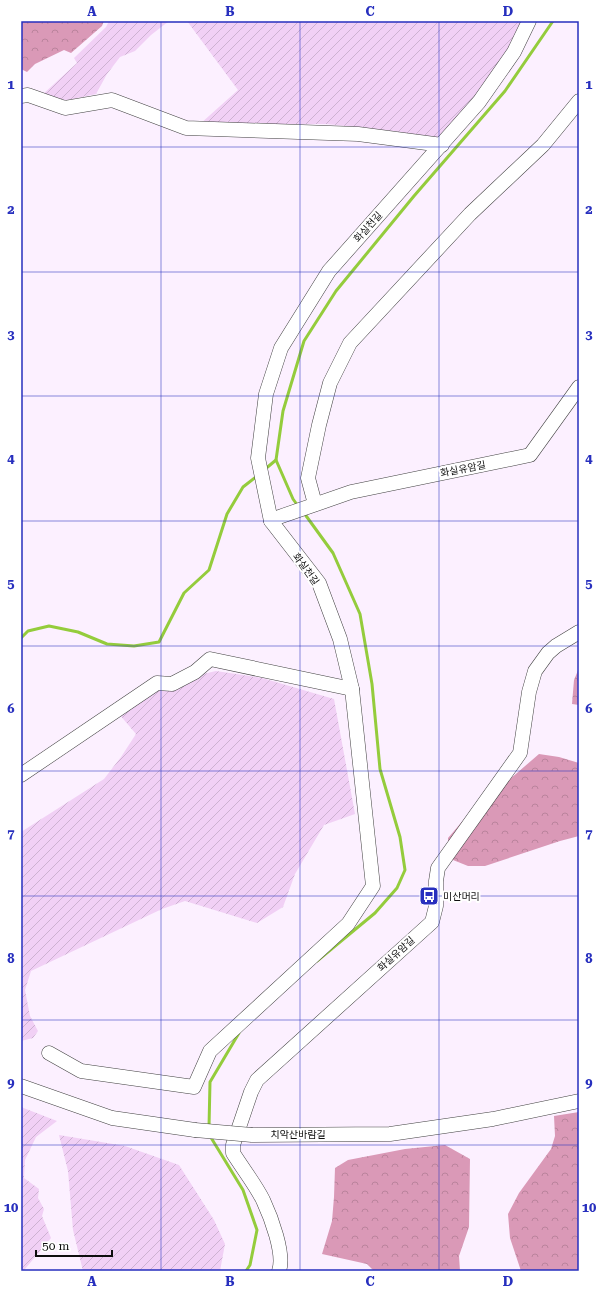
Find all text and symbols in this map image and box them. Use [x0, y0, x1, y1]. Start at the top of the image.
text: A [87, 4, 97, 19]
text: B [225, 4, 235, 19]
text: C [365, 4, 375, 19]
text: D [503, 4, 513, 19]
text: 1 [7, 77, 15, 92]
text: 1 [585, 77, 593, 92]
text: 2 [7, 202, 15, 217]
text: 2 [585, 202, 593, 217]
street label: 화실천길 [352, 210, 384, 244]
text: 3 [7, 327, 15, 342]
text: 3 [585, 327, 593, 342]
text: 4 [7, 451, 15, 466]
text: 4 [585, 451, 593, 466]
street label: 화실유암길 [439, 459, 487, 479]
street label: 화실천길 [291, 551, 321, 587]
text: 5 [7, 576, 15, 591]
text: 5 [585, 576, 593, 591]
text: 6 [7, 701, 15, 716]
text: 6 [585, 701, 593, 716]
text: 7 [7, 826, 15, 841]
text: 7 [585, 826, 593, 841]
bus stop icon: 미산머리 [418, 885, 440, 907]
place label: 미산머리 [443, 891, 480, 902]
street label: 화실유암길 [375, 935, 417, 973]
text: 8 [7, 951, 15, 966]
text: 8 [585, 951, 593, 966]
text: 9 [7, 1075, 15, 1090]
text: 9 [585, 1075, 593, 1090]
street label: 치악산바람길 [270, 1129, 326, 1140]
text: 10 [4, 1200, 18, 1215]
text: 10 [582, 1200, 596, 1215]
scale bar [36, 1232, 112, 1258]
text: 50 m [42, 1239, 69, 1253]
text: A [87, 1274, 97, 1289]
text: B [225, 1274, 235, 1289]
text: C [365, 1274, 375, 1289]
text: D [503, 1274, 513, 1289]

